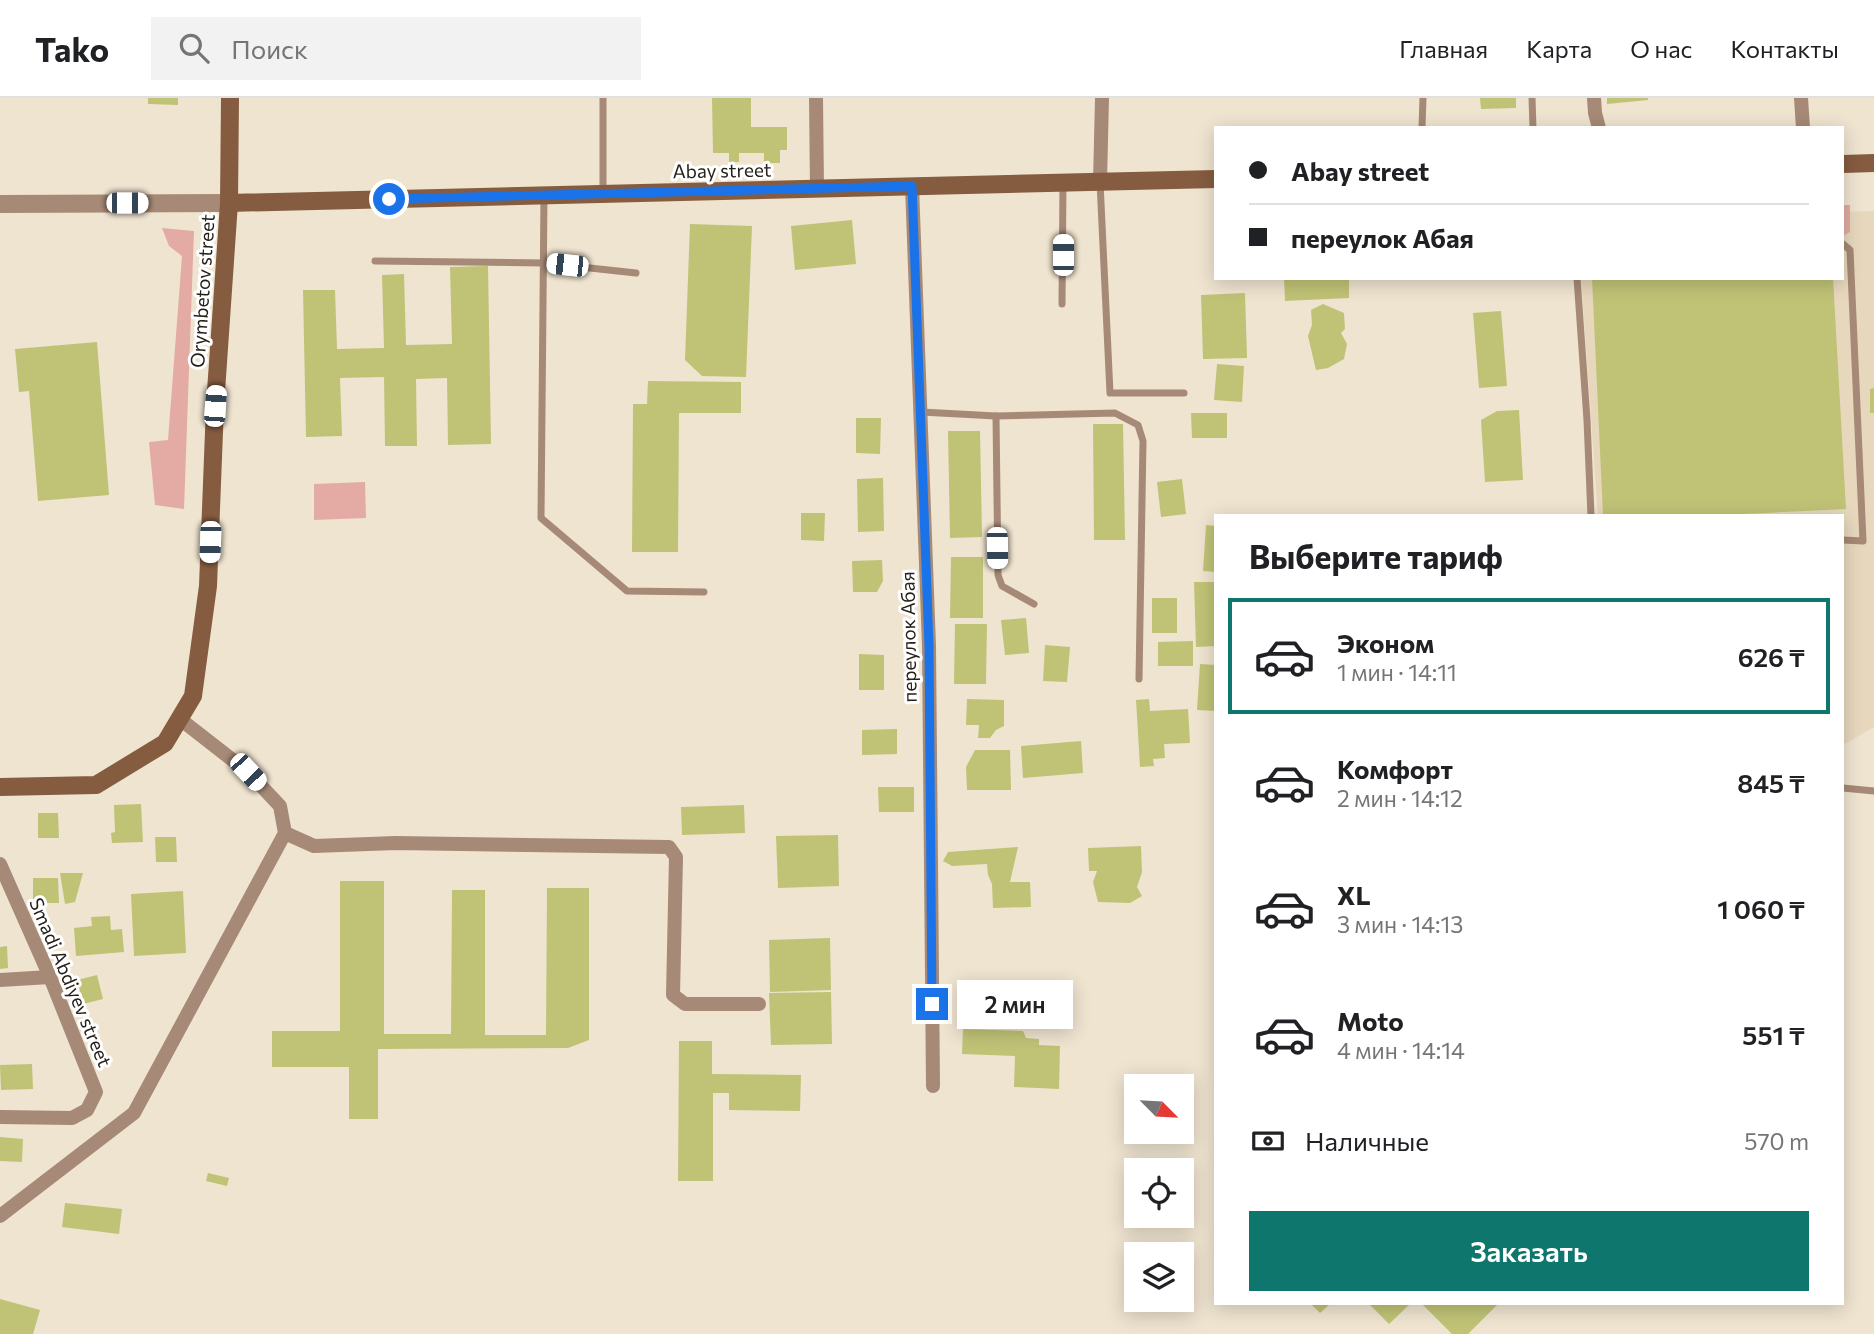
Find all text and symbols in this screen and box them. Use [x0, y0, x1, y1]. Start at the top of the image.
search box [151, 17, 641, 80]
text: Tako [35, 28, 109, 69]
icon: search [175, 29, 213, 67]
text: Поиск [231, 33, 308, 64]
text: Главная [1399, 34, 1488, 63]
text: Карта [1526, 34, 1592, 63]
text: О нас [1630, 34, 1692, 63]
text: Контакты [1730, 34, 1839, 63]
text: Abay street [1291, 155, 1429, 186]
street label: Abay street [672, 158, 772, 182]
route start [373, 183, 405, 215]
car [107, 193, 149, 214]
street label: Orymbetov street [185, 213, 219, 369]
text: переулок Абая [1291, 222, 1474, 253]
car [1053, 234, 1074, 276]
car [546, 252, 589, 278]
car [204, 384, 227, 428]
car [199, 521, 222, 563]
car [987, 527, 1008, 569]
text: Выберите тариф [1249, 536, 1503, 576]
street label: переулок Абая [895, 571, 921, 703]
icon: car [1253, 625, 1316, 688]
text: Эконом [1337, 627, 1434, 658]
text: 626 ₸ [1738, 641, 1805, 672]
text: 1 мин · 14:11 [1337, 658, 1457, 686]
car [226, 749, 271, 795]
icon: car [1253, 751, 1316, 814]
text: Комфорт [1337, 753, 1453, 784]
text: 845 ₸ [1737, 767, 1805, 798]
text: 2 мин · 14:12 [1337, 784, 1463, 812]
icon: car [1253, 877, 1316, 940]
text: XL [1337, 879, 1371, 910]
text: 1 060 ₸ [1717, 893, 1805, 924]
street label: Smadi Abdiyev street [25, 894, 117, 1070]
text: 3 мин · 14:13 [1337, 910, 1463, 938]
callout: 2 мин [956, 979, 1072, 1028]
route end [916, 988, 948, 1020]
text: 2 мин [985, 990, 1045, 1018]
icon: car [1253, 1003, 1316, 1066]
text: Moto [1337, 1005, 1404, 1036]
text: 551 ₸ [1742, 1019, 1805, 1050]
text: 4 мин · 14:14 [1337, 1036, 1465, 1064]
north arrow [1124, 1074, 1194, 1144]
map controls [1124, 1074, 1194, 1312]
icon: cash [1249, 1122, 1287, 1160]
text: Наличные [1305, 1125, 1429, 1156]
text: 570 m [1744, 1127, 1809, 1155]
button: locate [1124, 1158, 1194, 1228]
button: Заказать [1249, 1211, 1809, 1291]
button: layers [1124, 1242, 1194, 1312]

